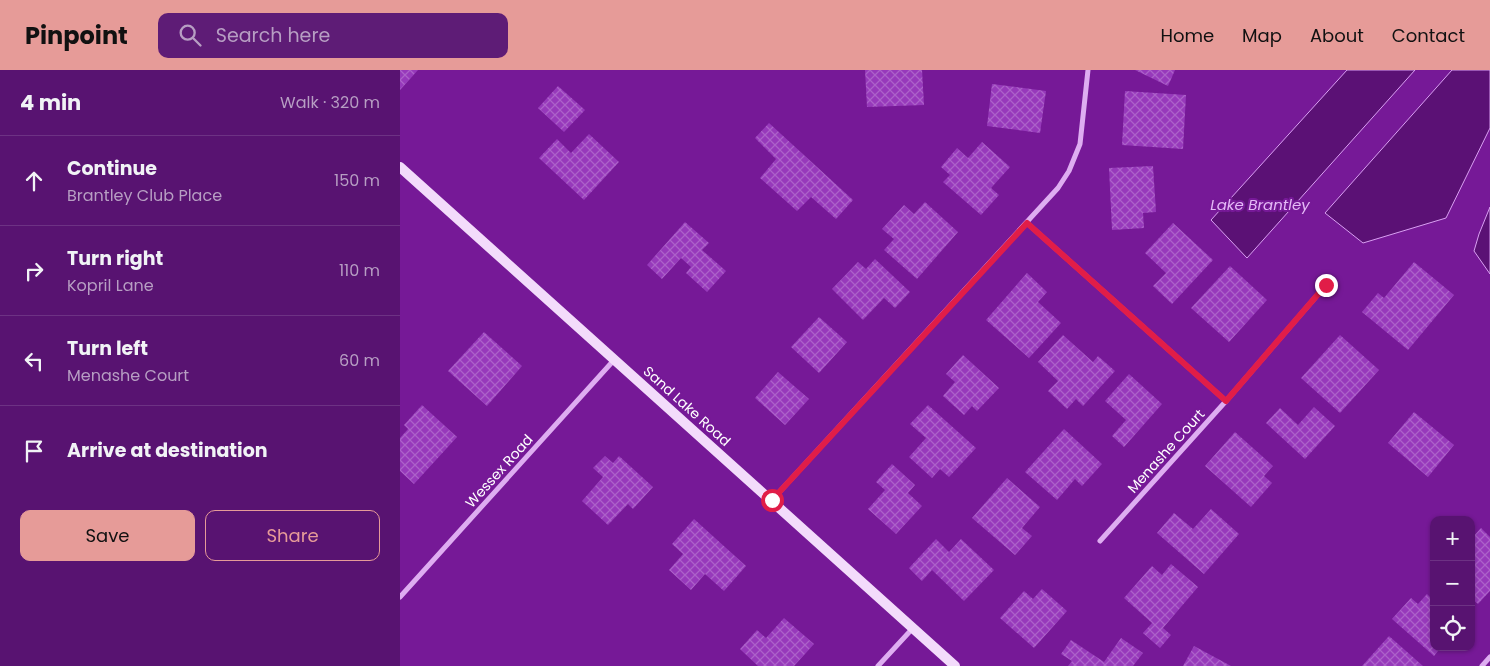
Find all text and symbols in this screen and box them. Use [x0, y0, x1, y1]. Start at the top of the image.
search box [158, 13, 508, 58]
text: Pinpoint [25, 19, 128, 52]
icon: search [176, 21, 204, 49]
text: Search here [216, 22, 330, 49]
text: Home [1160, 23, 1214, 48]
text: Map [1242, 23, 1282, 48]
text: About [1310, 23, 1364, 48]
text: Contact [1392, 23, 1465, 48]
text: 4 min [20, 88, 81, 117]
text: Walk · 320 m [280, 91, 380, 114]
text: Continue [67, 155, 157, 182]
icon: ahead [20, 167, 48, 195]
text: 150 m [334, 169, 380, 192]
text: Brantley Club Place [67, 184, 222, 207]
water label: Lake Brantley [1210, 194, 1310, 215]
text: Turn right [67, 245, 163, 272]
icon: right [20, 257, 48, 285]
text: 110 m [339, 259, 380, 282]
text: Kopril Lane [67, 274, 154, 297]
route end [1315, 274, 1338, 297]
text: Turn left [67, 335, 148, 362]
icon: left [20, 347, 48, 375]
text: 60 m [339, 349, 380, 372]
street label: Sand Lake Road [639, 361, 735, 451]
text: Menashe Court [67, 364, 189, 387]
street label: Menashe Court [1123, 405, 1209, 497]
street label: Wessex Road [461, 430, 537, 512]
icon: arrive [20, 437, 48, 465]
text: Arrive at destination [67, 437, 268, 464]
route start [761, 489, 784, 512]
button: Save [20, 510, 195, 561]
button: Share [205, 510, 380, 561]
map controls [1430, 516, 1475, 651]
button: + [1430, 516, 1475, 561]
button: − [1430, 561, 1475, 606]
button: locate [1430, 606, 1475, 651]

